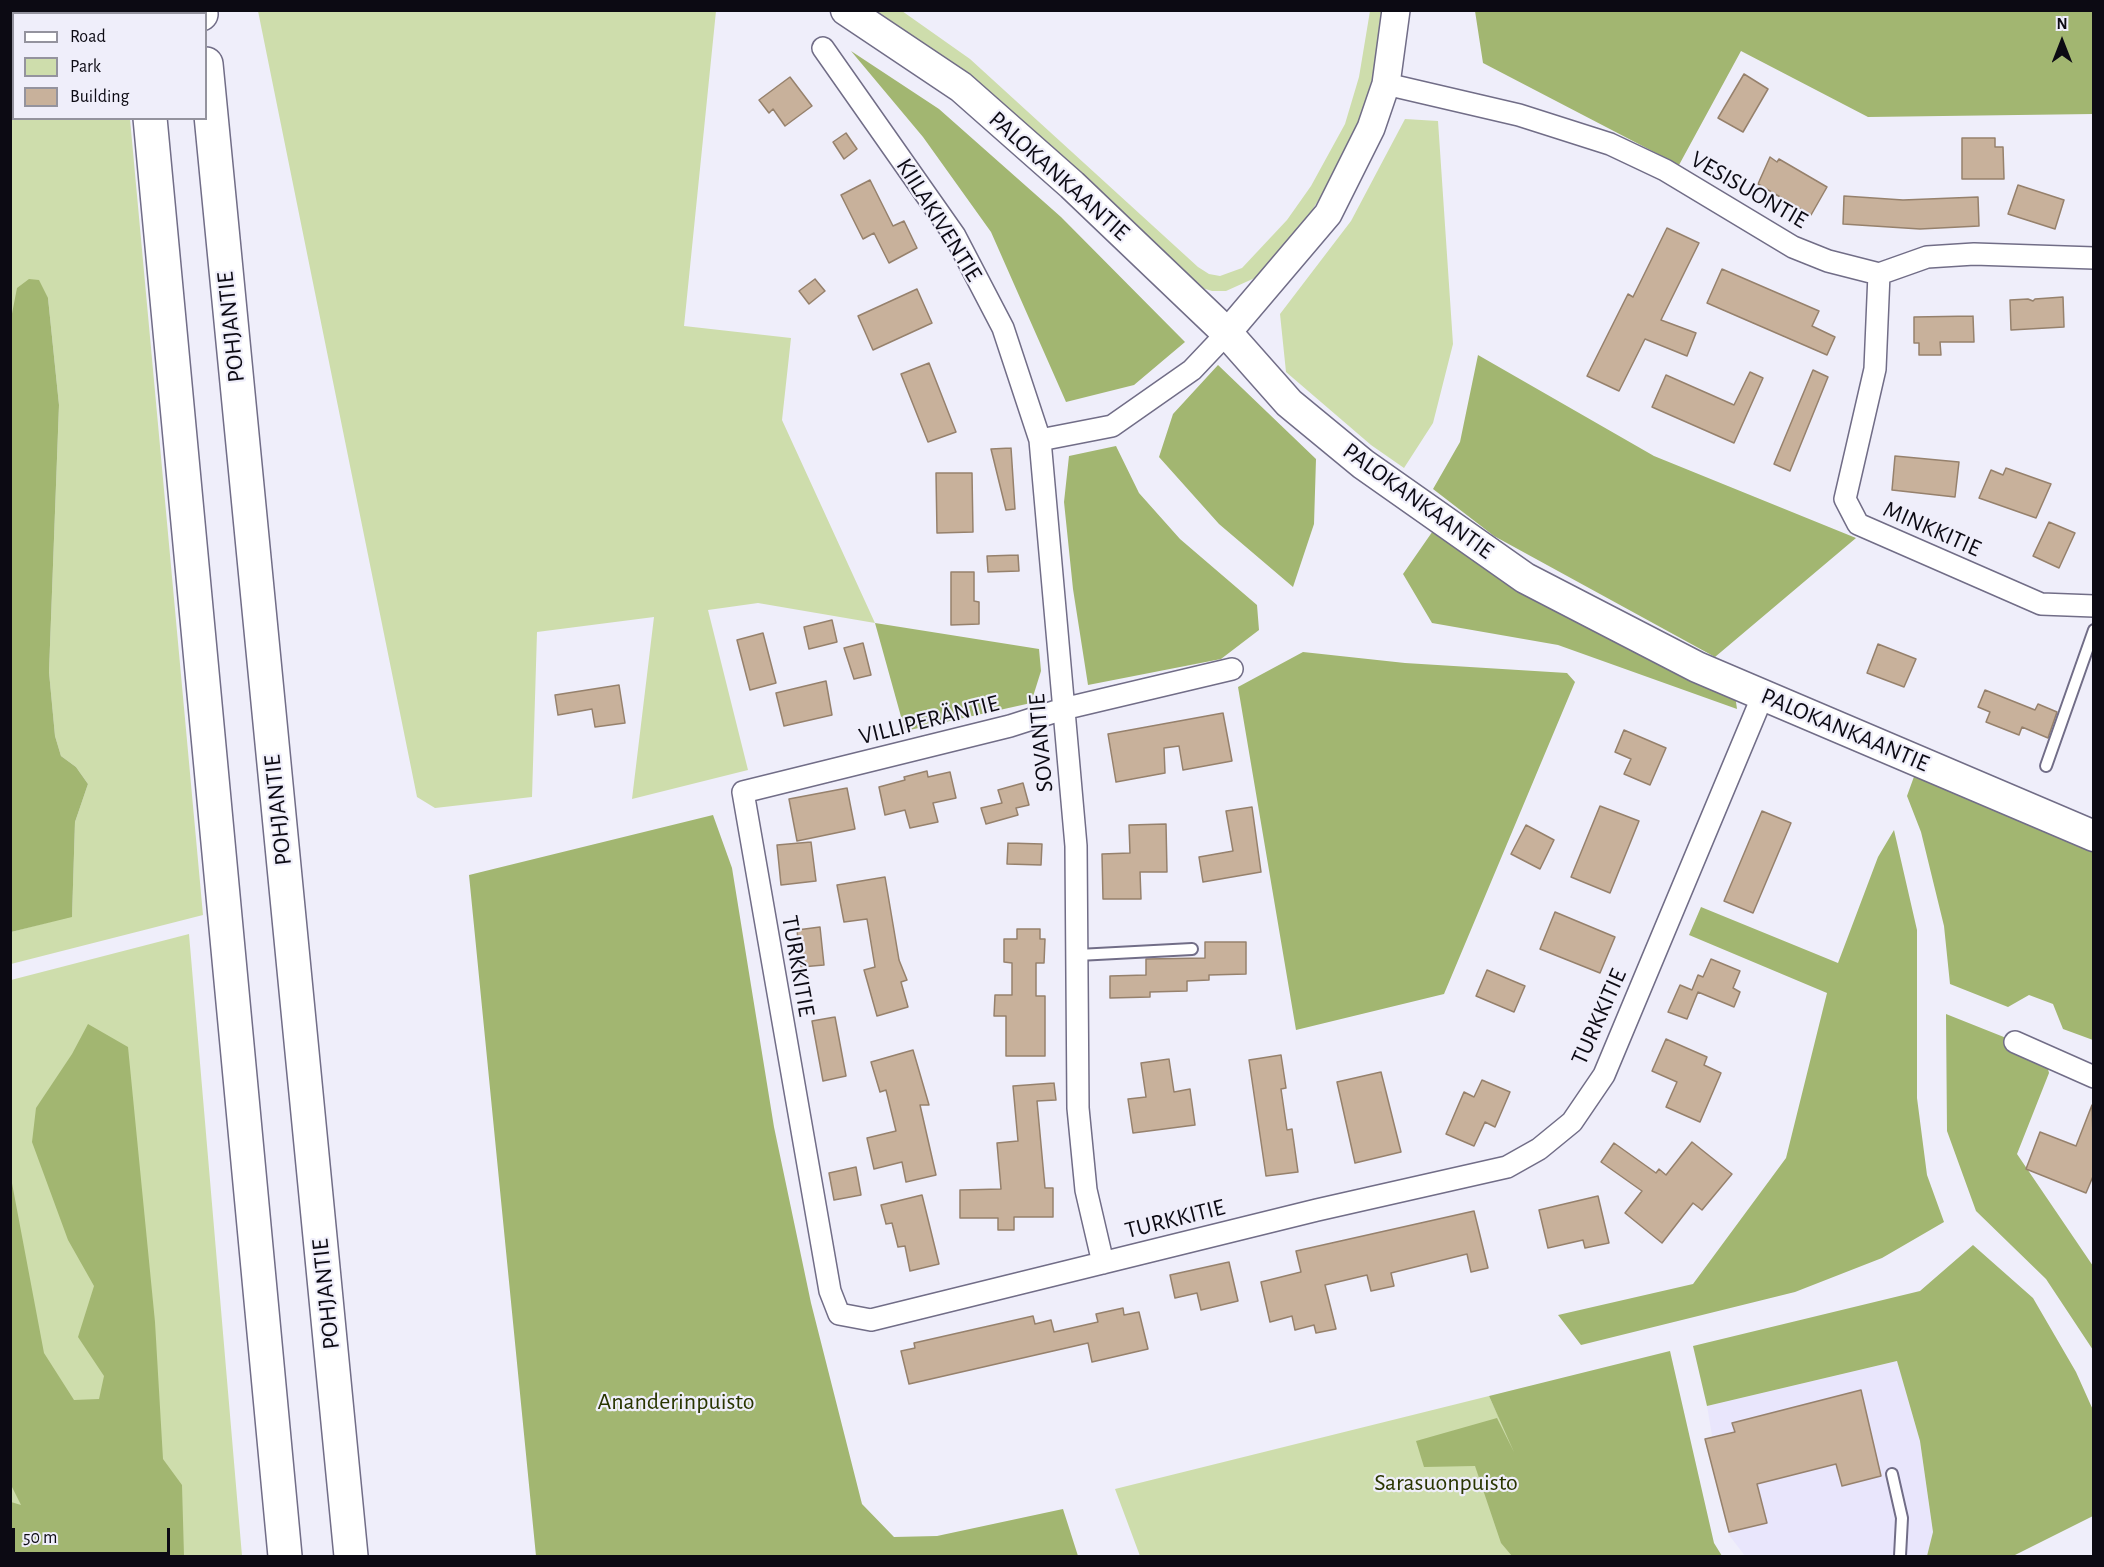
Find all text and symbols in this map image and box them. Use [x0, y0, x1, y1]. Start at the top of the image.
legend [12, 12, 207, 120]
north arrow [2032, 12, 2092, 72]
text: N [2056, 16, 2068, 32]
text: Road [70, 28, 106, 46]
text: Park [70, 58, 101, 76]
text: Building [70, 88, 129, 106]
street label: PALOKANKAANTIE [983, 105, 1135, 247]
street label: VESISUONTIE [1685, 145, 1813, 235]
street label: KIILAKIVENTIE [890, 153, 988, 287]
street label: POHJANTIE [211, 270, 251, 384]
street label: PALOKANKAANTIE [1337, 437, 1499, 565]
street label: MINKKITIE [1879, 495, 1985, 563]
street label: PALOKANKAANTIE [1757, 682, 1933, 778]
street label: VILLIPERÄNTIE [856, 689, 1002, 751]
street label: SOVANTIE [1022, 692, 1060, 794]
street label: POHJANTIE [258, 753, 298, 867]
street label: TURKKITIE [775, 913, 821, 1019]
street label: TURKKITIE [1565, 964, 1633, 1070]
street label: TURKKITIE [1122, 1193, 1228, 1245]
street label: POHJANTIE [306, 1237, 346, 1351]
park label: Ananderinpuisto [598, 1388, 754, 1416]
park label: Sarasuonpuisto [1374, 1469, 1518, 1497]
scale bar [15, 1516, 172, 1554]
text: 50 m [23, 1529, 57, 1547]

